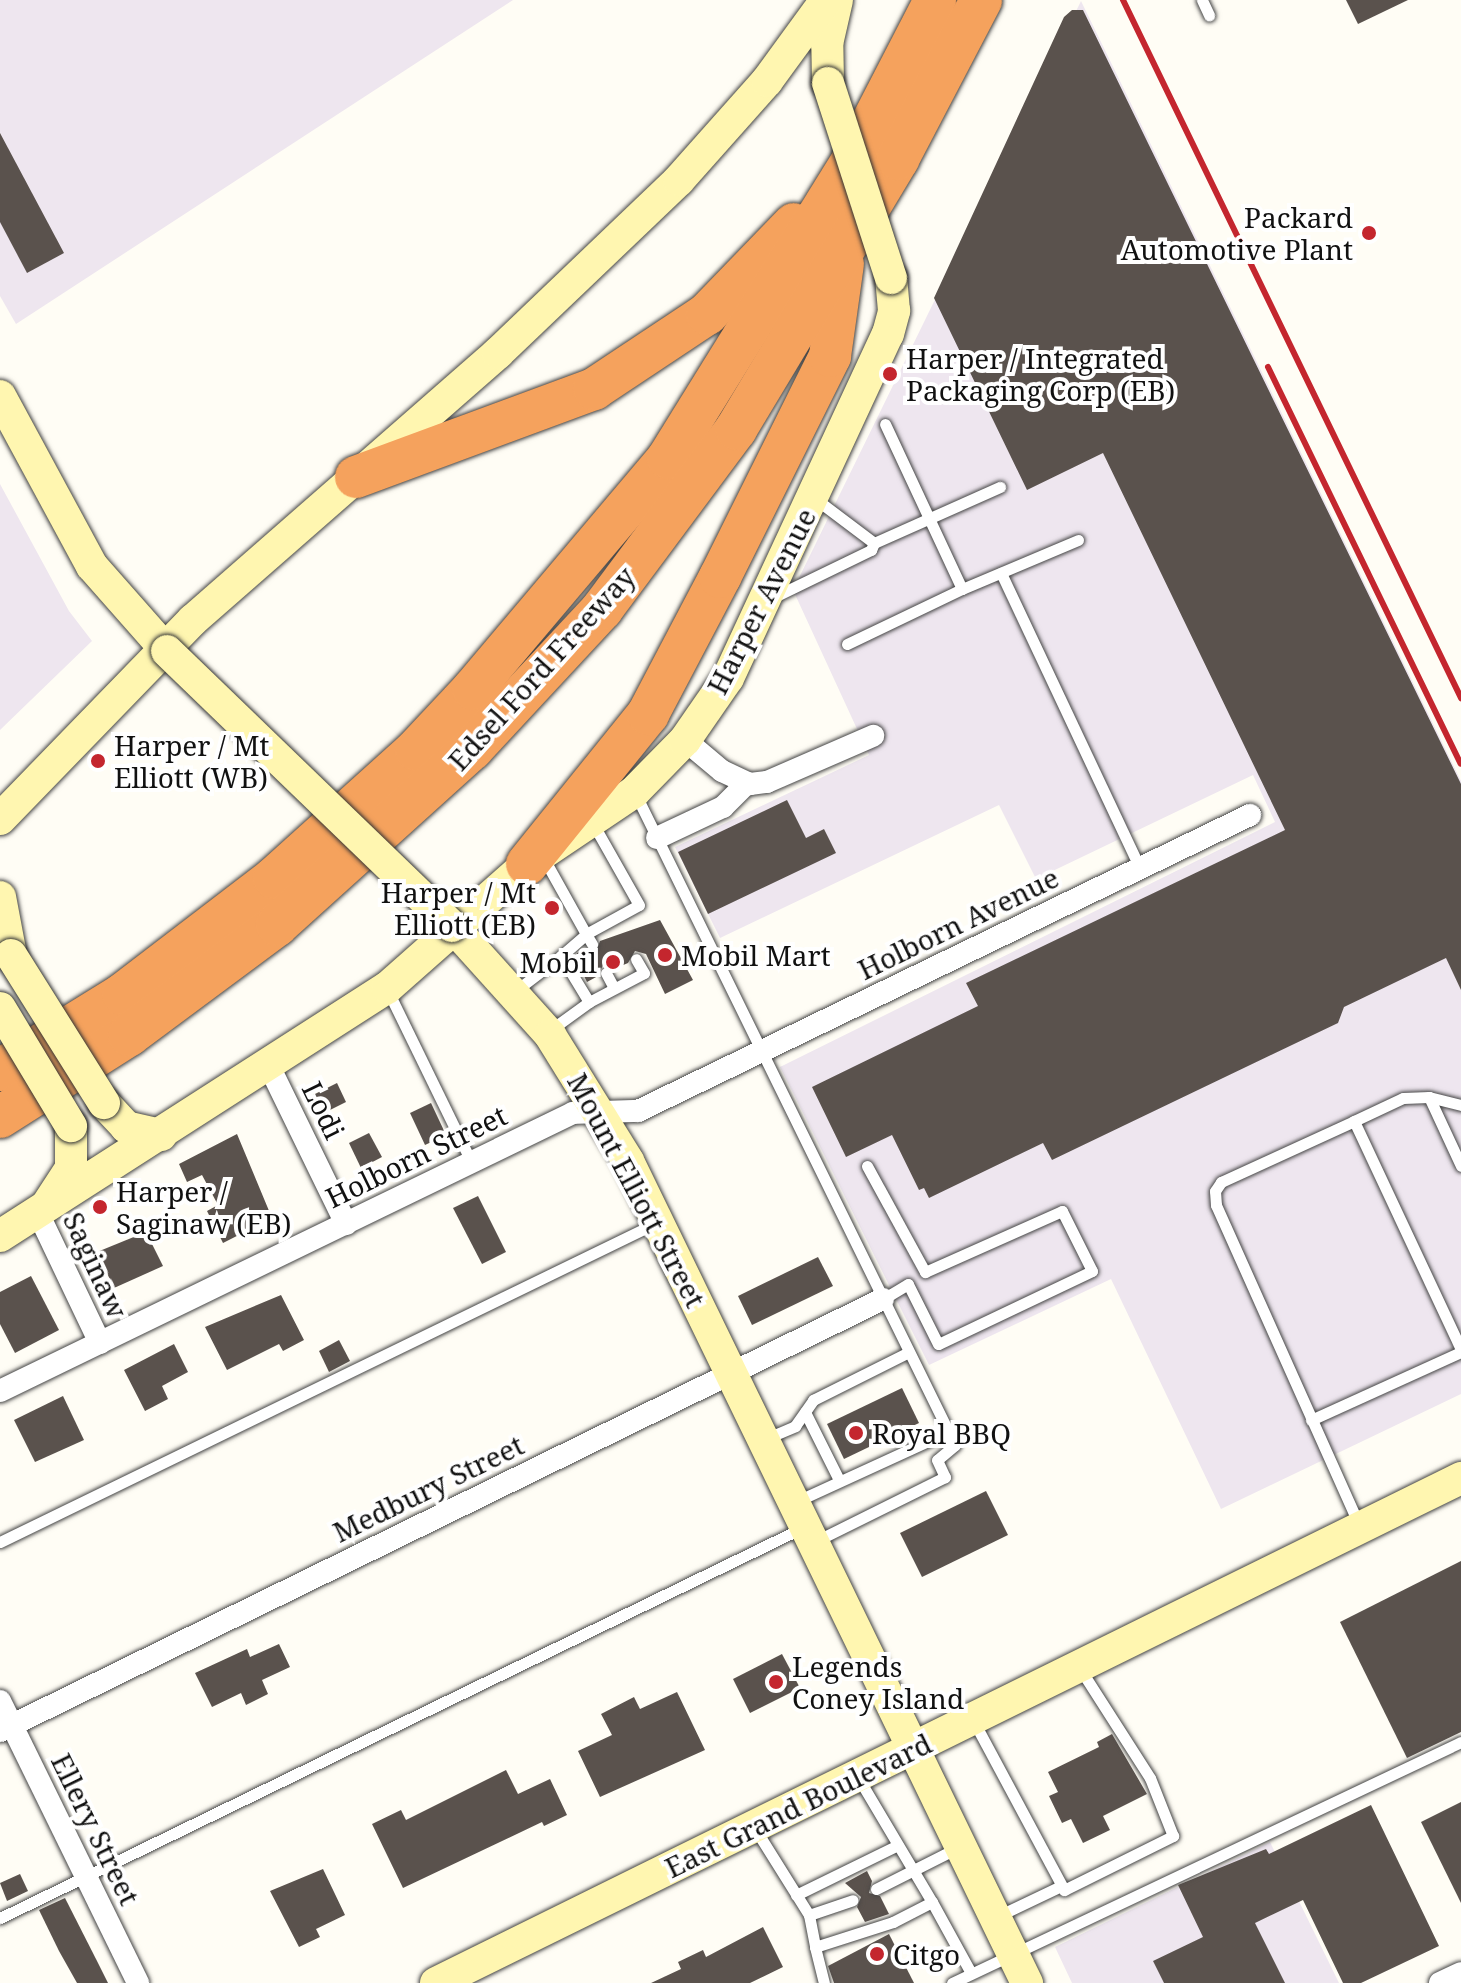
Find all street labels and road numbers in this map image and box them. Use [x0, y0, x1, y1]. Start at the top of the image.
street label: Harper Avenue [700, 503, 822, 699]
street label: Edsel Ford Freeway [441, 559, 641, 777]
street label: Holborn Avenue [852, 860, 1064, 986]
street label: Mount Elliott Street [561, 1067, 713, 1313]
street label: Lodi [296, 1076, 352, 1144]
street label: Holborn Street [320, 1098, 512, 1214]
street label: Saginaw [57, 1207, 135, 1323]
street label: Medbury Street [327, 1427, 529, 1549]
street label: East Grand Boulevard [659, 1726, 937, 1884]
street label: Ellery Street [45, 1748, 147, 1910]

